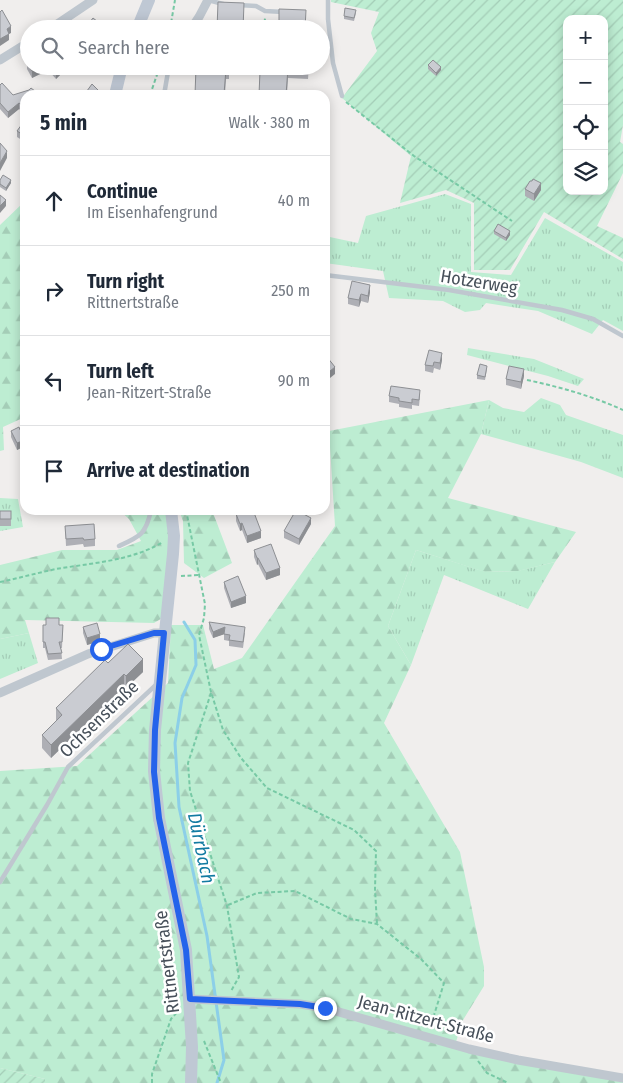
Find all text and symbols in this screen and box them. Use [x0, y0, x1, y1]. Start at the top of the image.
map controls [563, 15, 608, 195]
button: + [563, 15, 608, 60]
search box [20, 20, 330, 75]
icon: search [38, 34, 66, 62]
text: Search here [78, 36, 170, 59]
button: − [563, 60, 608, 105]
button: locate [563, 105, 608, 150]
text: 5 min [40, 110, 87, 136]
text: Walk · 380 m [229, 113, 310, 132]
button: layers [563, 150, 608, 195]
text: Continue [87, 180, 158, 203]
icon: ahead [40, 187, 68, 215]
text: 40 m [278, 191, 310, 210]
text: Im Eisenhafengrund [87, 203, 218, 222]
street label: Hotzerweg [439, 265, 520, 299]
text: Turn right [87, 270, 164, 293]
icon: right [40, 277, 68, 305]
text: 250 m [271, 281, 310, 300]
text: Rittnertstraße [87, 293, 179, 312]
text: Turn left [87, 360, 154, 383]
icon: left [40, 367, 68, 395]
text: 90 m [278, 371, 310, 390]
text: Jean-Ritzert-Straße [87, 383, 211, 402]
icon: arrive [40, 457, 68, 485]
text: Arrive at destination [87, 459, 250, 482]
route start [90, 638, 113, 661]
street label: Ochsenstraße [55, 676, 143, 762]
water label: Dürrbach [183, 810, 220, 886]
street label: Rittnertstraße [150, 909, 184, 1015]
street label: Jean-Ritzert-Straße [356, 990, 497, 1048]
route end [314, 997, 337, 1020]

